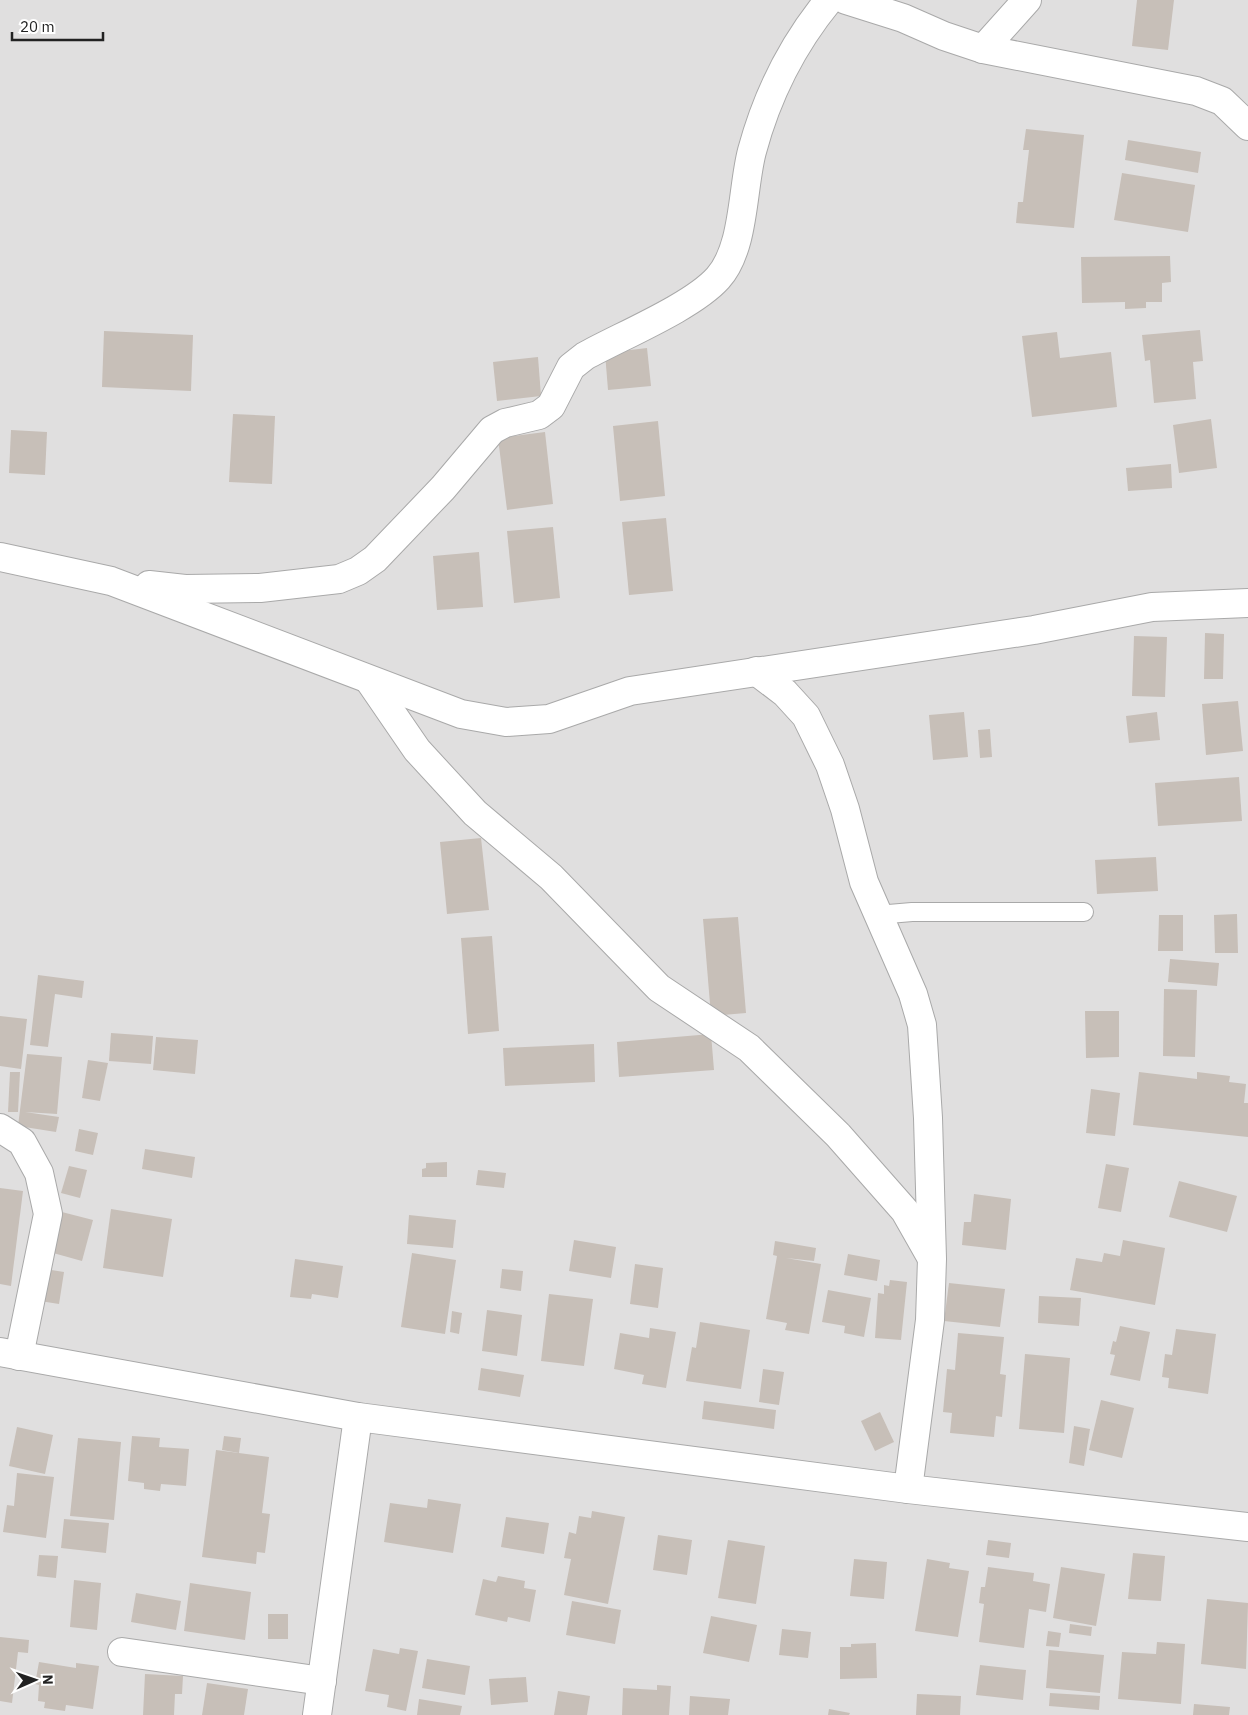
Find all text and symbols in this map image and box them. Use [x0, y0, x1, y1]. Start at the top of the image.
scale bar [12, 10, 104, 42]
text: 20 m [20, 17, 55, 36]
north arrow [10, 1655, 60, 1705]
text: N [39, 1674, 57, 1685]

